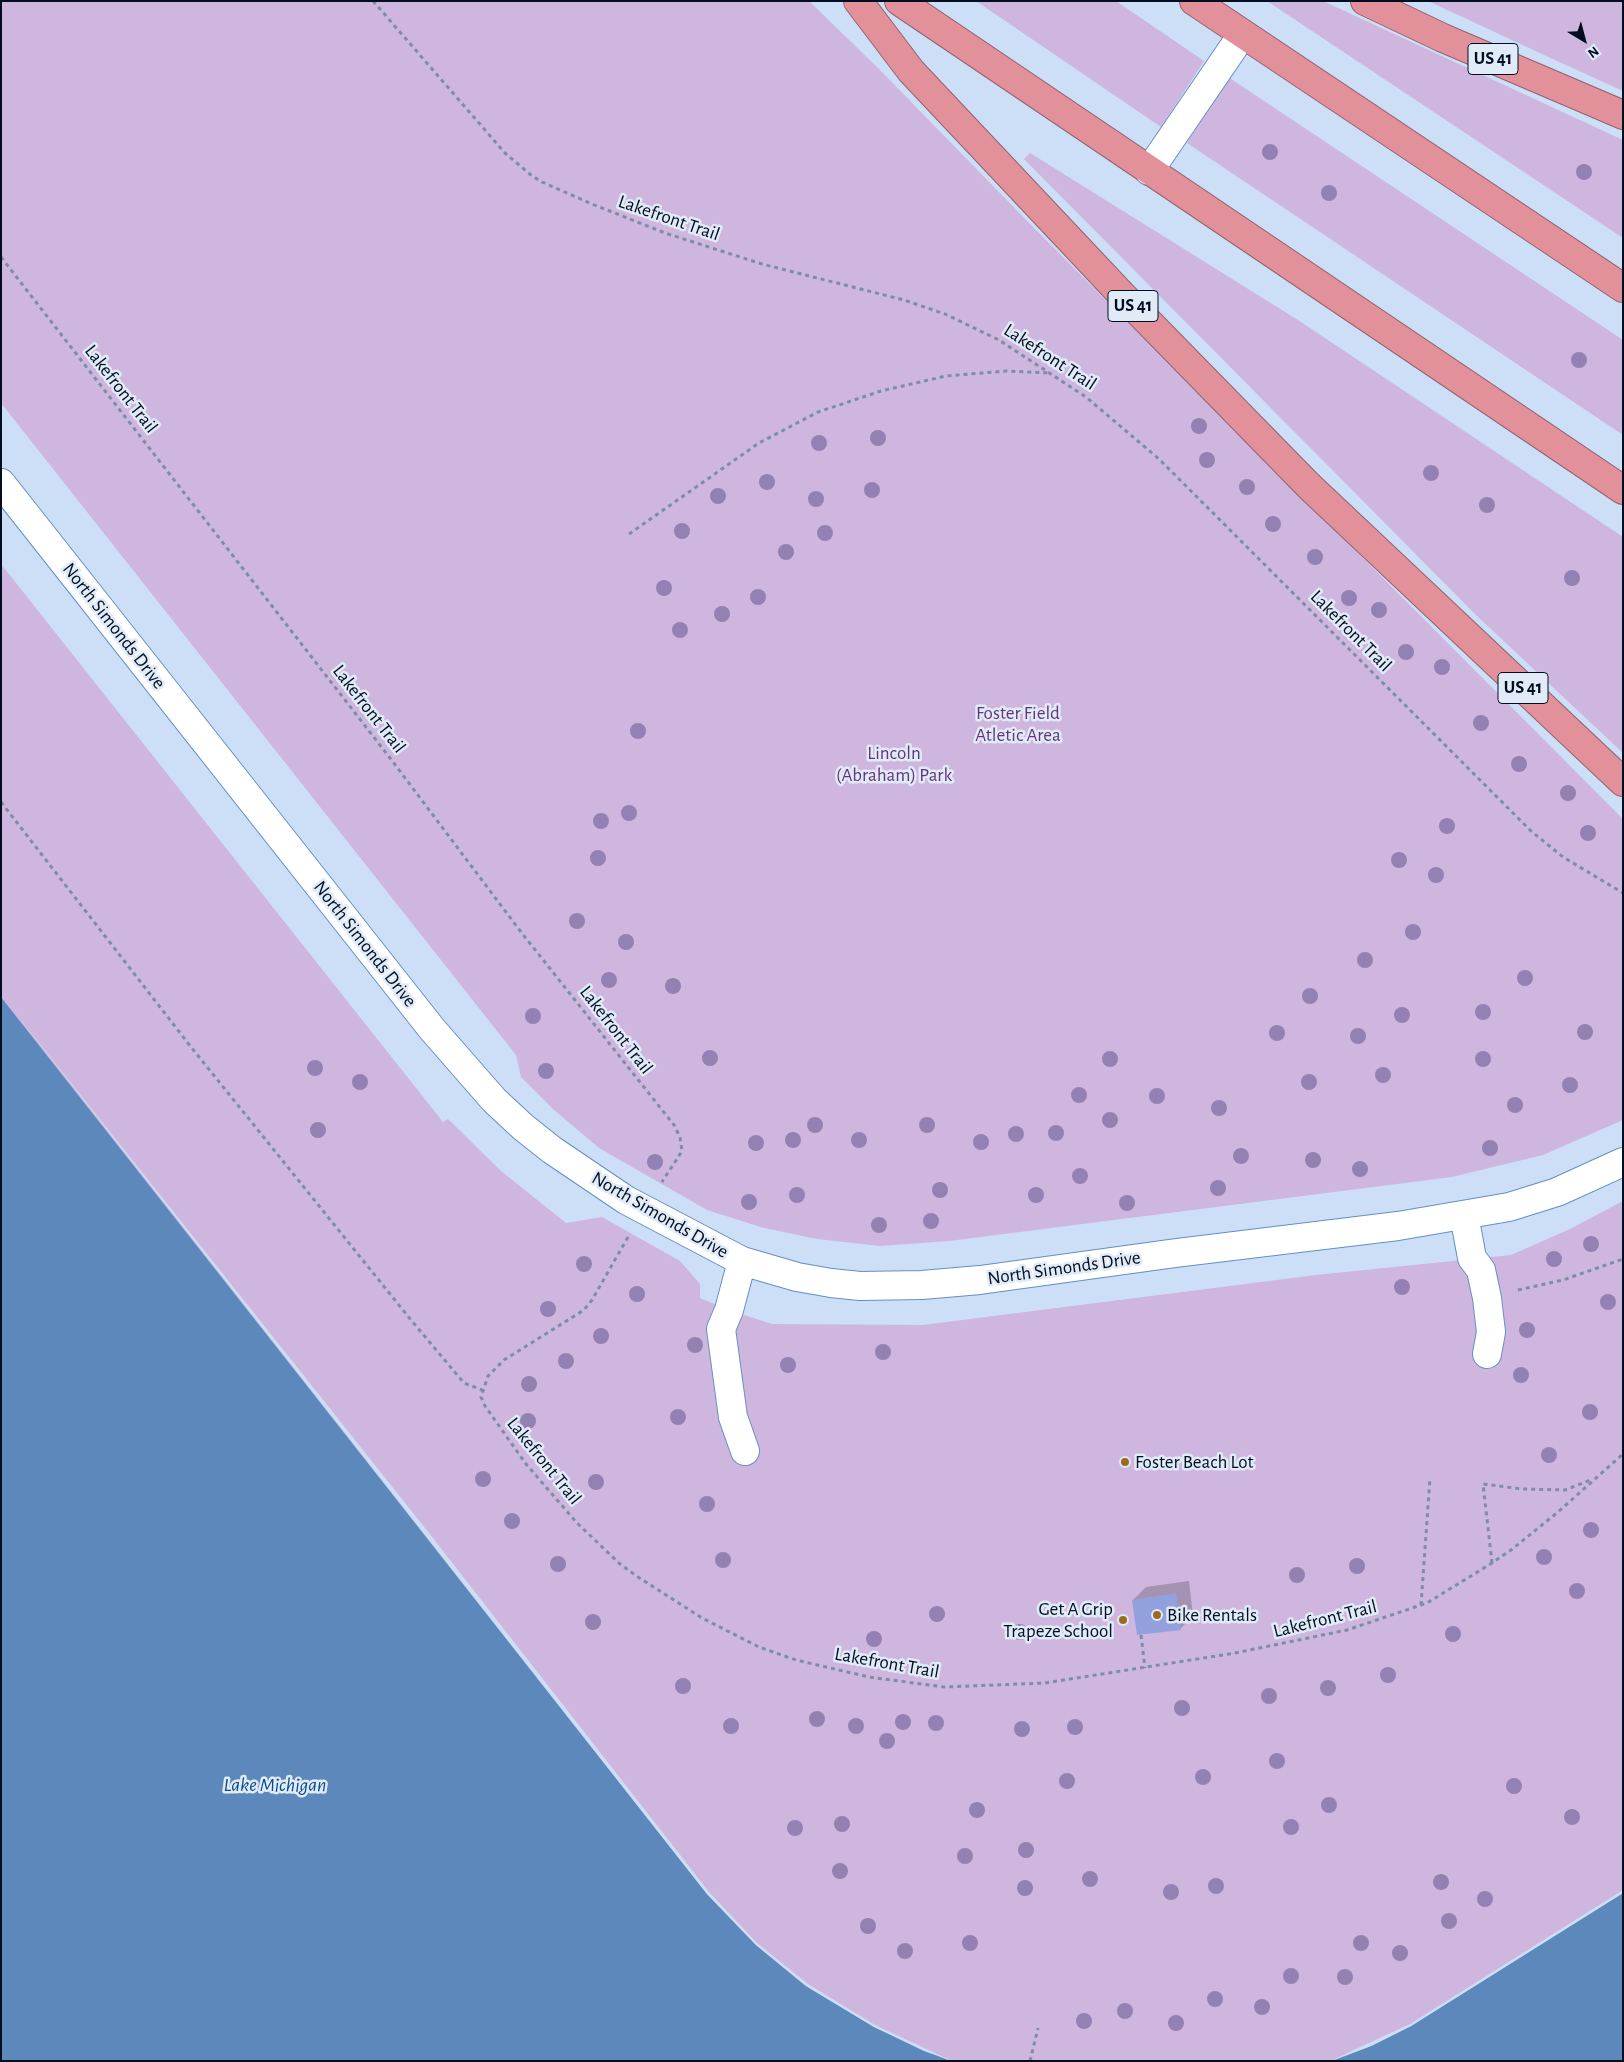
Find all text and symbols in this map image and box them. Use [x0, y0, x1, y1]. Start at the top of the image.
north arrow [1559, 15, 1609, 65]
text: N [1585, 43, 1601, 60]
road number: US 41 [1468, 44, 1518, 74]
street label: Lakefront Trail [615, 190, 723, 246]
road number: US 41 [1108, 290, 1158, 322]
street label: Lakefront Trail [999, 319, 1101, 395]
street label: Lakefront Trail [79, 340, 163, 438]
street label: North Simonds Drive [58, 558, 170, 694]
street label: Lakefront Trail [1305, 585, 1397, 677]
street label: Lakefront Trail [327, 660, 411, 758]
road number: US 41 [1498, 672, 1548, 704]
park label: Foster Field Atletic Area [975, 702, 1061, 746]
park label: Lincoln (Abraham) Park [836, 742, 952, 786]
street label: North Simonds Drive [309, 876, 421, 1012]
street label: Lakefront Trail [574, 981, 658, 1079]
street label: North Simonds Drive [588, 1167, 732, 1263]
street label: North Simonds Drive [986, 1246, 1142, 1290]
street label: Lakefront Trail [502, 1413, 586, 1509]
place label: Foster Beach Lot [1135, 1451, 1254, 1473]
marker: Foster Beach Lot [1119, 1456, 1131, 1468]
street label: Lakefront Trail [1271, 1595, 1379, 1643]
place label: Get A Grip Trapeze School [1003, 1598, 1113, 1642]
place label: Bike Rentals [1167, 1604, 1257, 1626]
marker: Bike Rentals [1151, 1609, 1163, 1621]
marker: Get A Grip Trapeze School [1117, 1614, 1129, 1626]
street label: Lakefront Trail [833, 1643, 941, 1683]
water label: Lake Michigan [224, 1773, 326, 1797]

